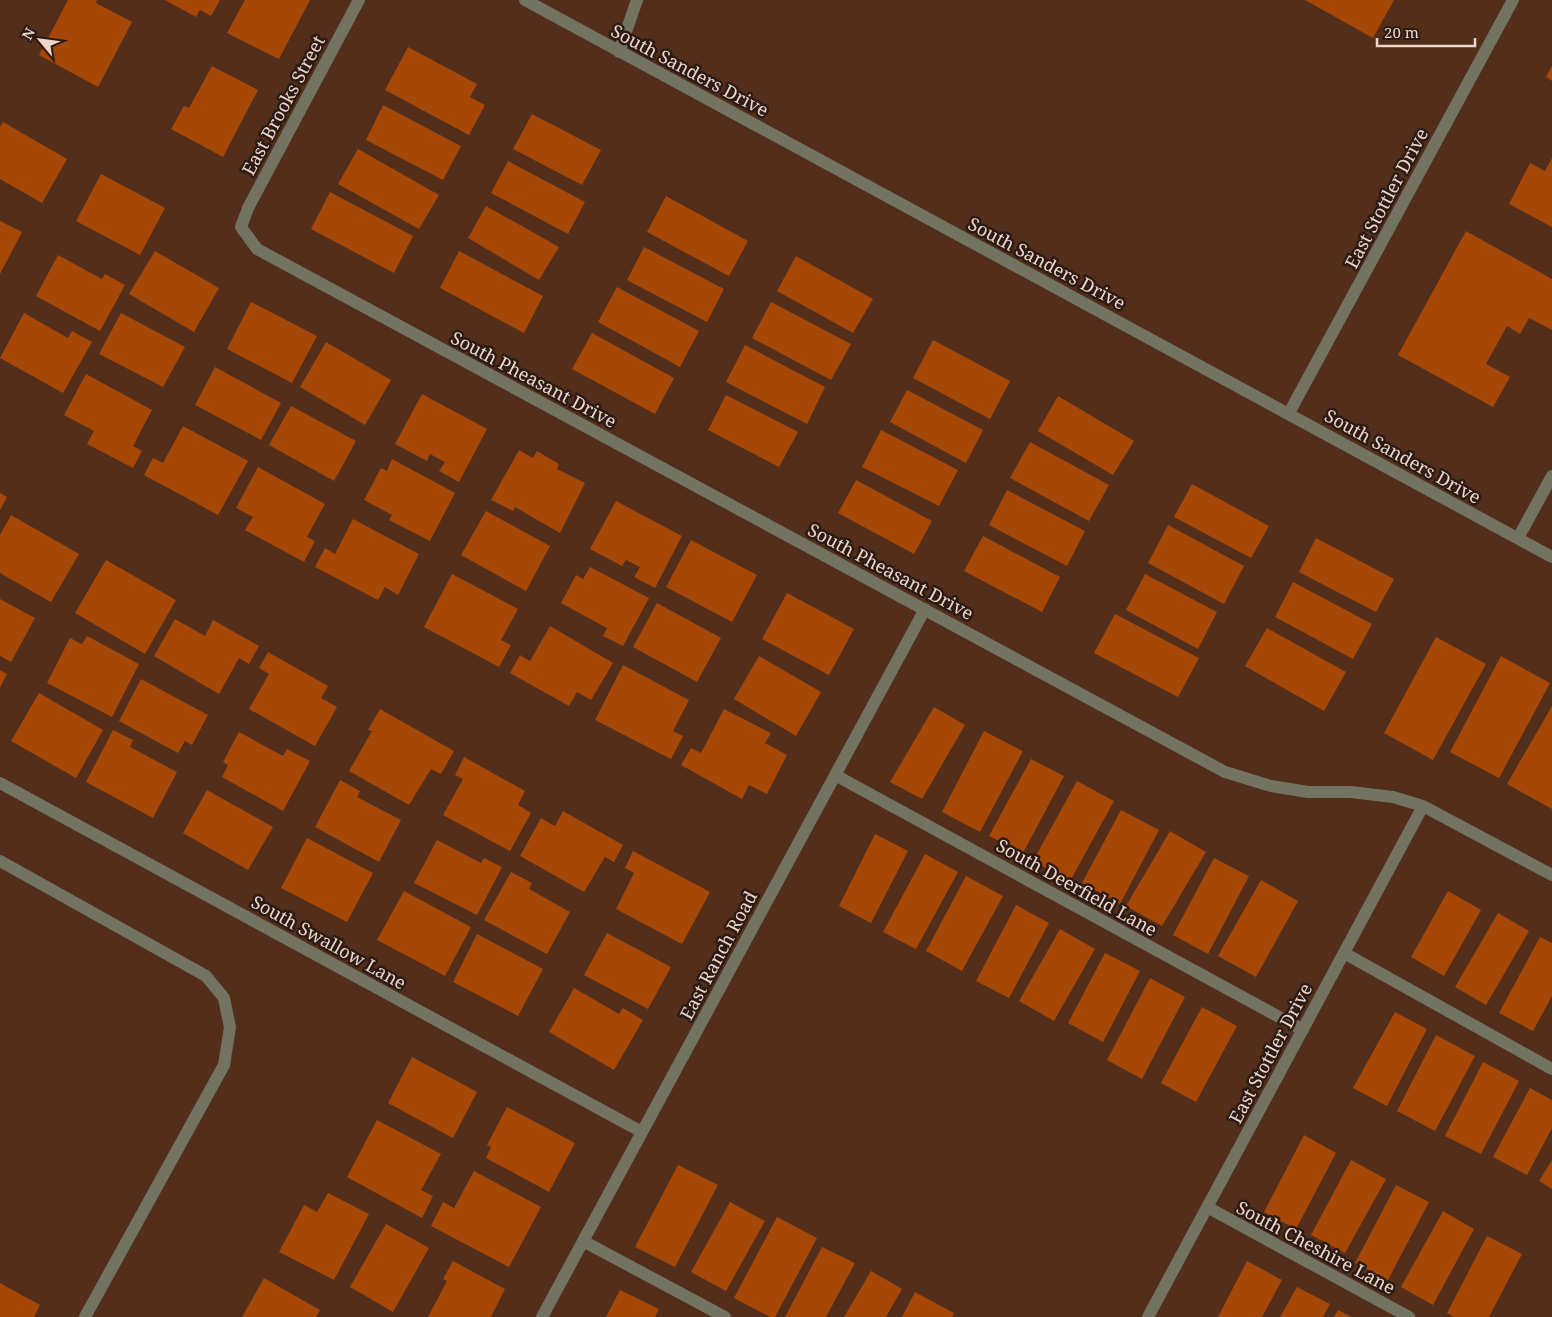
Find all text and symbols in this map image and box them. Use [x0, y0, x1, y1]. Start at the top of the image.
north arrow [15, 15, 65, 65]
scale bar [1377, 15, 1474, 47]
street label: South Sanders Drive [607, 18, 773, 122]
text: 20 m [1384, 22, 1419, 42]
text: N [17, 24, 39, 43]
street label: East Brooks Street [236, 31, 330, 179]
street label: East Stottler Drive [1339, 124, 1433, 272]
street label: South Sanders Drive [964, 211, 1130, 315]
street label: South Pheasant Drive [447, 325, 621, 433]
street label: South Sanders Drive [1321, 403, 1485, 509]
street label: South Pheasant Drive [804, 517, 978, 625]
street label: South Deerfield Lane [992, 833, 1162, 941]
street label: East Ranch Road [674, 887, 762, 1023]
street label: South Swallow Lane [247, 889, 411, 995]
street label: East Stottler Drive [1223, 979, 1317, 1127]
street label: South Cheshire Lane [1232, 1195, 1400, 1299]

